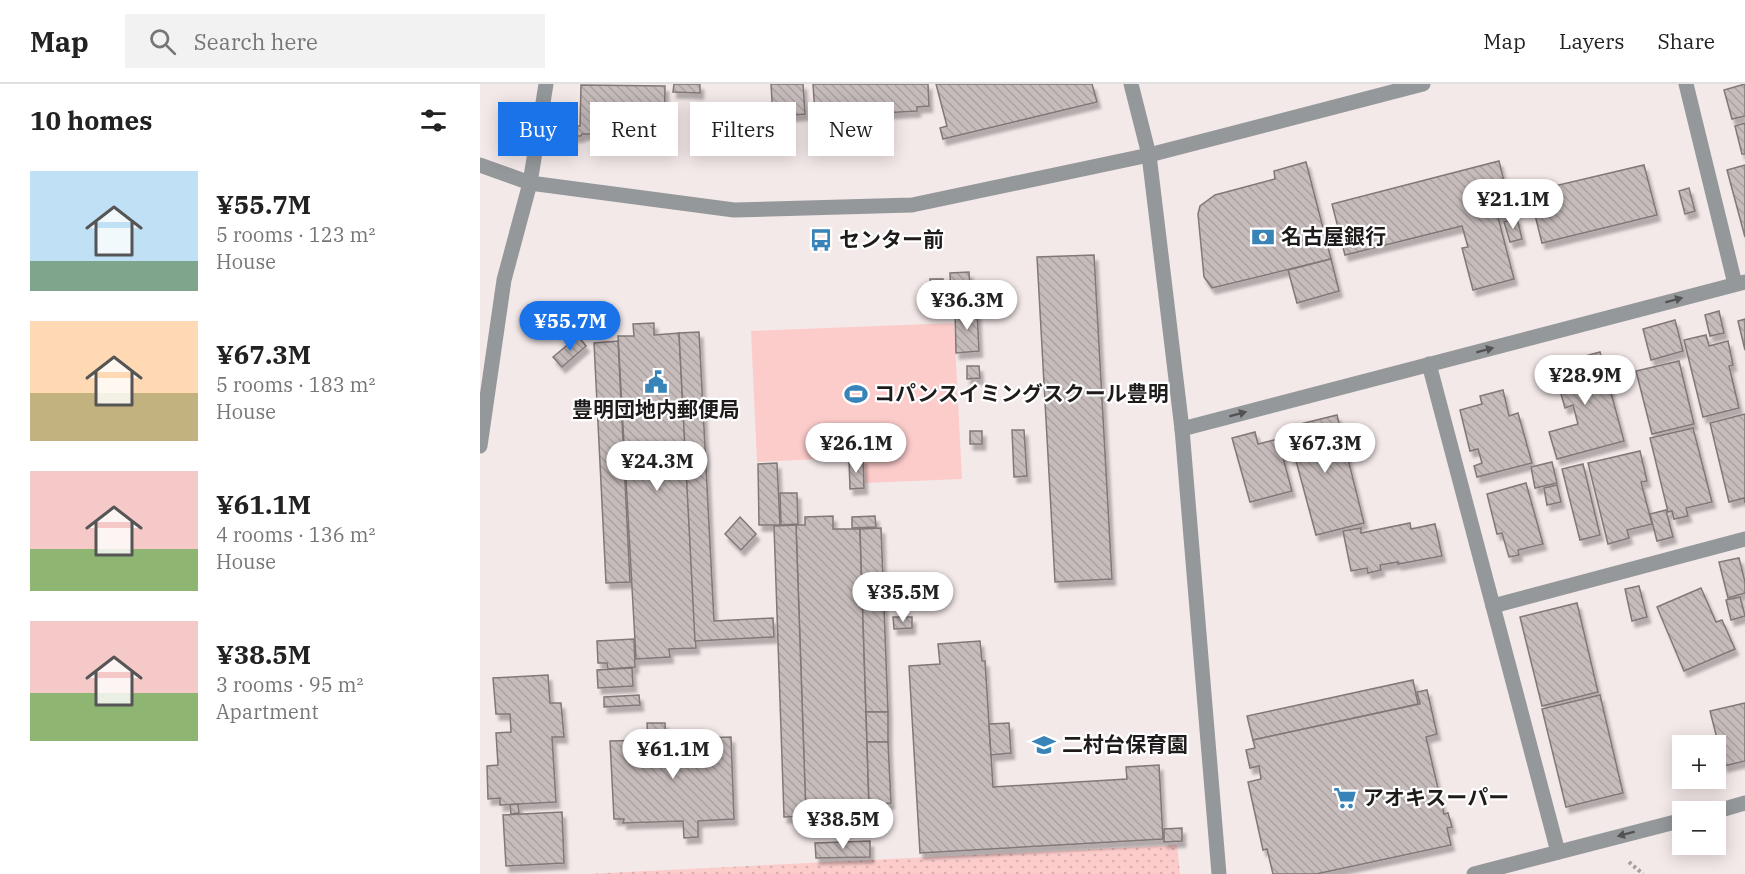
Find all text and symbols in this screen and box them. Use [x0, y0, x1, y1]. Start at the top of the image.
search box [125, 14, 545, 68]
text: Map [30, 23, 89, 60]
icon: search [146, 25, 179, 58]
text: Search here [194, 27, 318, 56]
text: Map [1483, 27, 1526, 55]
text: Layers [1559, 27, 1625, 55]
text: Share [1658, 27, 1715, 55]
chip: Buy [498, 102, 578, 156]
chip: Rent [590, 102, 678, 156]
chip: Filters [690, 102, 796, 156]
chip: New [808, 102, 894, 156]
text: 10 homes [30, 103, 152, 137]
icon: filters [417, 104, 450, 137]
pin: ¥21.1M [1464, 179, 1562, 230]
text: ¥21.1M [1476, 185, 1550, 212]
text: ¥55.7M [216, 187, 311, 221]
icon: home [78, 195, 150, 267]
text: 5 rooms · 123 m² [216, 221, 375, 248]
place label: 名古屋銀行 [1281, 222, 1386, 250]
bank icon: 名古屋銀行 [1250, 224, 1276, 250]
place label: センター前 [839, 225, 944, 253]
bus stop icon: センター前 [808, 227, 834, 253]
text: House [216, 248, 276, 275]
pin: ¥36.3M [918, 280, 1016, 331]
text: ¥36.3M [930, 286, 1004, 313]
one-way arrow [1665, 295, 1683, 305]
pin: ¥55.7M [521, 301, 619, 352]
text: ¥55.7M [533, 307, 607, 334]
text: ¥67.3M [216, 337, 311, 371]
one-way arrow [1476, 344, 1494, 354]
icon: home [78, 345, 150, 417]
pin: ¥28.9M [1536, 355, 1634, 406]
text: ¥28.9M [1548, 361, 1622, 388]
public building icon: 豊明団地内郵便局 [643, 369, 669, 395]
text: 5 rooms · 183 m² [216, 371, 375, 398]
place label: コパンスイミングスクール豊明 [874, 379, 1169, 407]
sports icon: コパンスイミングスクール豊明 [843, 381, 869, 407]
place label: 豊明団地内郵便局 [572, 395, 740, 423]
text: House [216, 398, 276, 425]
one-way arrow [1229, 408, 1247, 418]
pin: ¥26.1M [807, 423, 905, 474]
pin: ¥67.3M [1276, 423, 1374, 474]
text: ¥26.1M [819, 429, 893, 456]
text: ¥67.3M [1288, 429, 1362, 456]
pin: ¥24.3M [608, 441, 706, 492]
text: ¥24.3M [620, 447, 694, 474]
text: ¥61.1M [216, 487, 311, 521]
icon: home [78, 495, 150, 567]
text: 4 rooms · 136 m² [216, 521, 375, 548]
text: House [216, 548, 276, 575]
pin: ¥35.5M [854, 572, 952, 623]
text: ¥35.5M [866, 578, 940, 605]
text: ¥38.5M [216, 637, 311, 671]
icon: home [78, 645, 150, 717]
text: 3 rooms · 95 m² [216, 671, 363, 698]
text: Apartment [216, 698, 319, 725]
pin: ¥61.1M [624, 729, 722, 780]
place label: 二村台保育園 [1062, 730, 1188, 758]
school or university icon: 二村台保育園 [1031, 732, 1057, 758]
text: ¥61.1M [636, 735, 710, 762]
map controls [1672, 735, 1726, 855]
button: + [1672, 735, 1726, 789]
place label: アオキスーパー [1363, 783, 1509, 811]
supermarket icon: アオキスーパー [1332, 785, 1358, 811]
pin: ¥38.5M [794, 799, 892, 850]
button: − [1672, 801, 1726, 855]
text: ¥38.5M [806, 805, 880, 832]
one-way arrow [1617, 830, 1636, 840]

